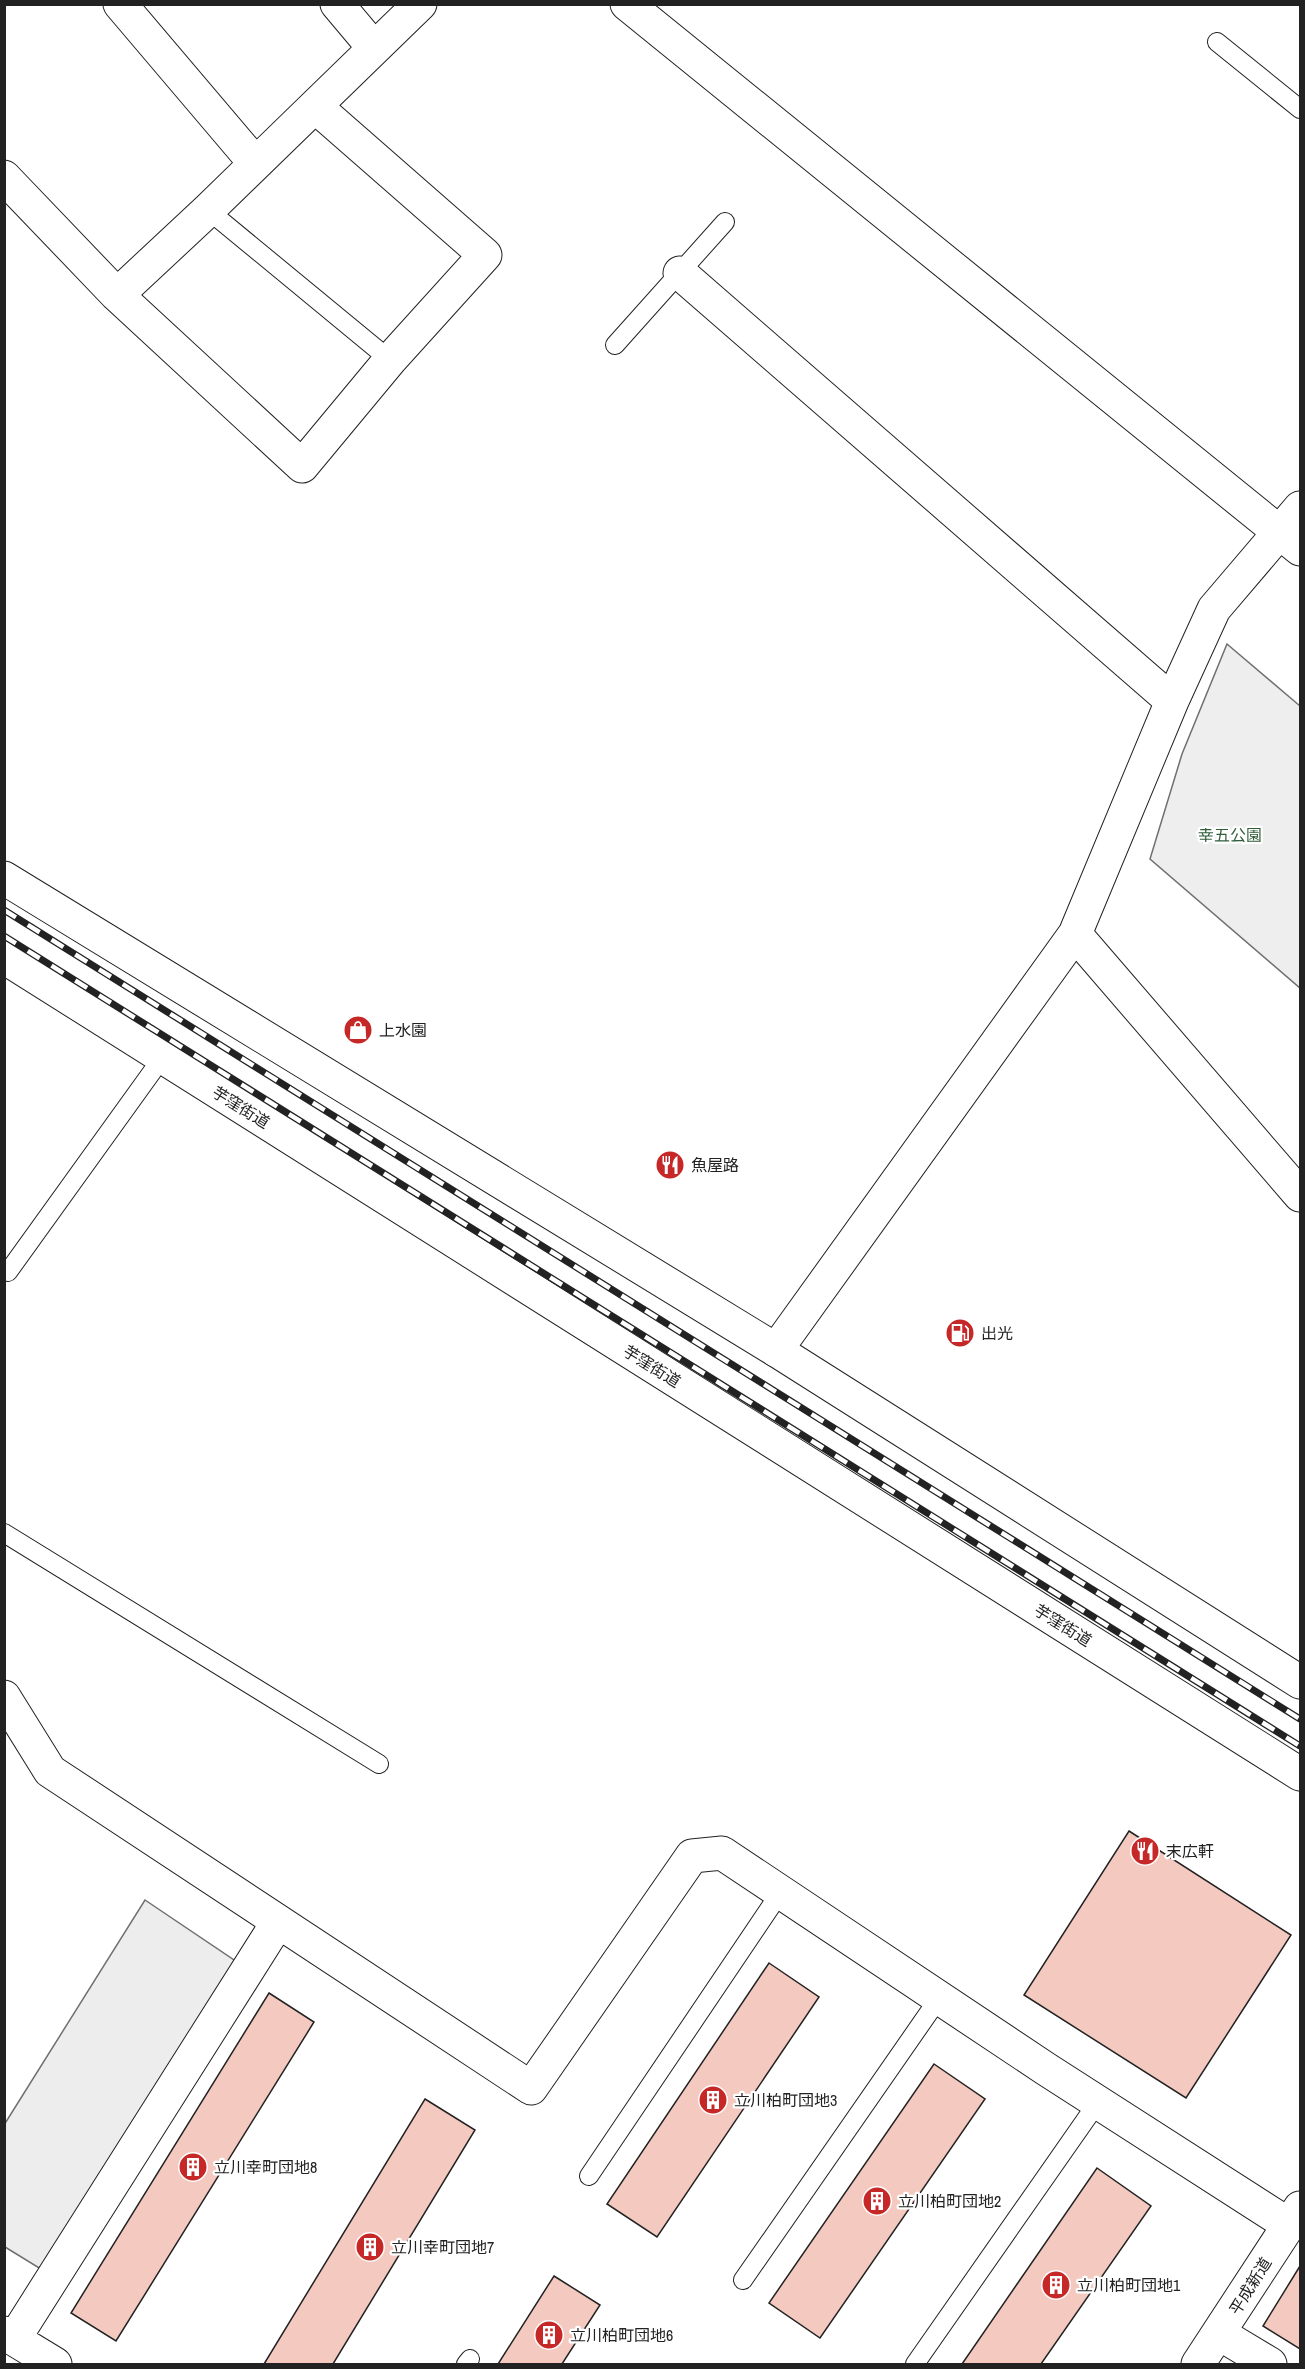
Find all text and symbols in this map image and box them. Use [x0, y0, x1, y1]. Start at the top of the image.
park label: 幸五公園 [1198, 824, 1262, 846]
shop icon: 上水園 [342, 1014, 374, 1046]
place label: 上水園 [379, 1019, 427, 1041]
street label: 芋窪街道 [208, 1081, 274, 1133]
restaurant icon: 魚屋路 [654, 1149, 686, 1181]
place label: 魚屋路 [691, 1154, 739, 1176]
fuel station icon: 出光 [944, 1317, 976, 1349]
place label: 出光 [981, 1322, 1013, 1344]
street label: 芋窪街道 [619, 1340, 685, 1392]
street label: 芋窪街道 [1030, 1599, 1096, 1651]
restaurant icon: 末広軒 [1129, 1835, 1161, 1867]
place label: 末広軒 [1166, 1840, 1214, 1862]
building icon: 立川柏町団地3 [697, 2084, 729, 2116]
place label: 立川柏町団地3 [734, 2089, 837, 2111]
building icon: 立川幸町団地8 [177, 2151, 209, 2183]
place label: 立川幸町団地8 [214, 2156, 317, 2178]
building icon: 立川柏町団地2 [861, 2185, 893, 2217]
place label: 立川柏町団地2 [898, 2190, 1001, 2212]
building icon: 立川幸町団地7 [354, 2231, 386, 2263]
place label: 立川幸町団地7 [391, 2236, 494, 2258]
street label: 平成新道 [1224, 2253, 1276, 2319]
building icon: 立川柏町団地1 [1040, 2269, 1072, 2301]
place label: 立川柏町団地1 [1077, 2274, 1181, 2296]
building icon: 立川柏町団地6 [533, 2319, 565, 2351]
place label: 立川柏町団地6 [570, 2324, 673, 2346]

